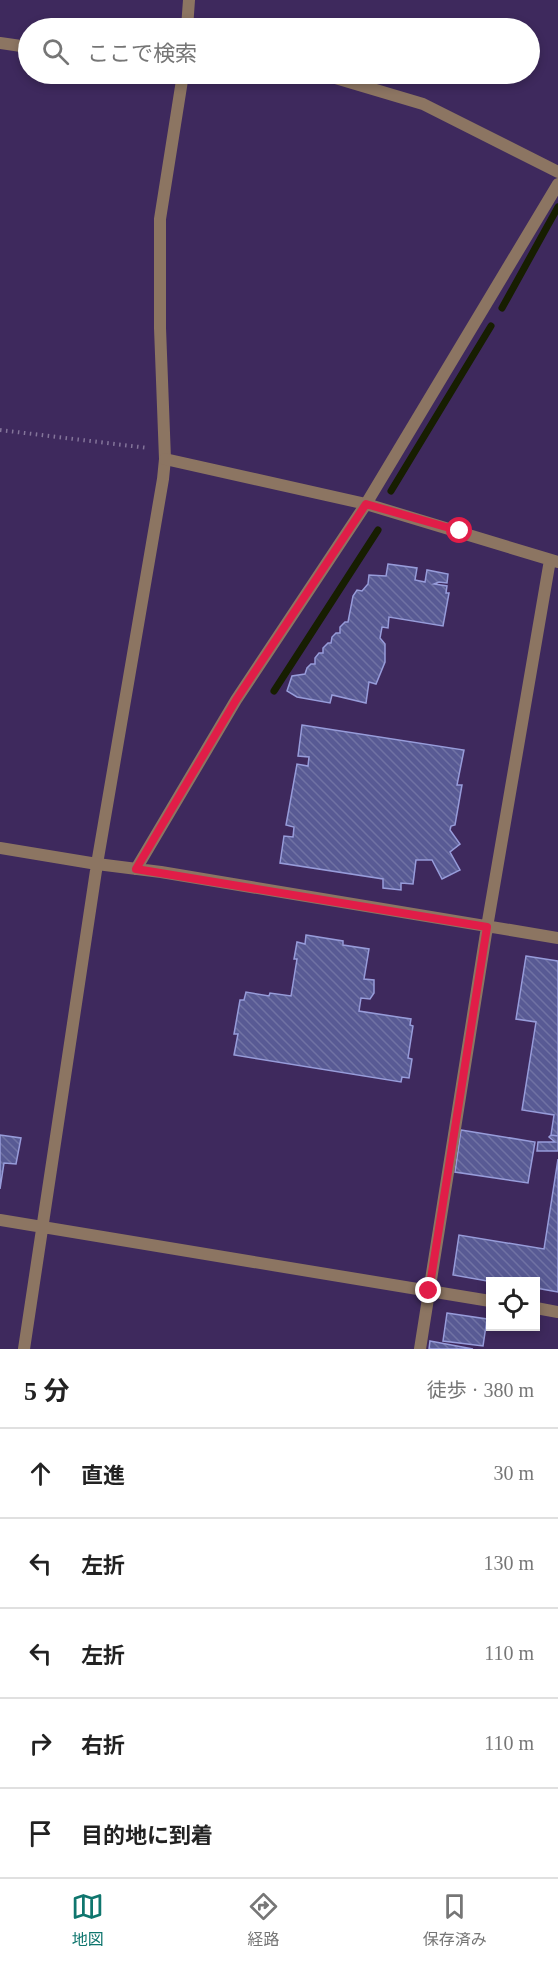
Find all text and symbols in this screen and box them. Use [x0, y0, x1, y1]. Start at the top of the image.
search box [18, 18, 540, 84]
icon: search [39, 35, 72, 68]
text: ここで検索 [87, 41, 197, 66]
route start [446, 517, 472, 543]
route end [415, 1277, 441, 1303]
map controls [486, 1277, 540, 1331]
button: locate [486, 1277, 540, 1331]
text: 5 分 [24, 1377, 70, 1406]
text: 徒歩 · 380 m [427, 1379, 534, 1401]
icon: ahead [24, 1457, 57, 1490]
text: 30 m [493, 1462, 534, 1484]
text: 直進 [81, 1463, 125, 1488]
icon: left [24, 1547, 57, 1580]
text: 130 m [483, 1552, 534, 1574]
text: 左折 [81, 1553, 125, 1578]
icon: left [24, 1637, 57, 1670]
text: 110 m [484, 1642, 534, 1664]
text: 左折 [81, 1643, 125, 1668]
icon: right [24, 1727, 57, 1760]
text: 110 m [484, 1732, 534, 1754]
text: 右折 [81, 1733, 125, 1758]
icon: arrive [24, 1817, 57, 1850]
text: 目的地に到着 [81, 1823, 213, 1848]
tab: 地図 [71, 1890, 104, 1950]
tab: 経路 [247, 1890, 280, 1950]
tab: 保存済み [423, 1890, 487, 1950]

